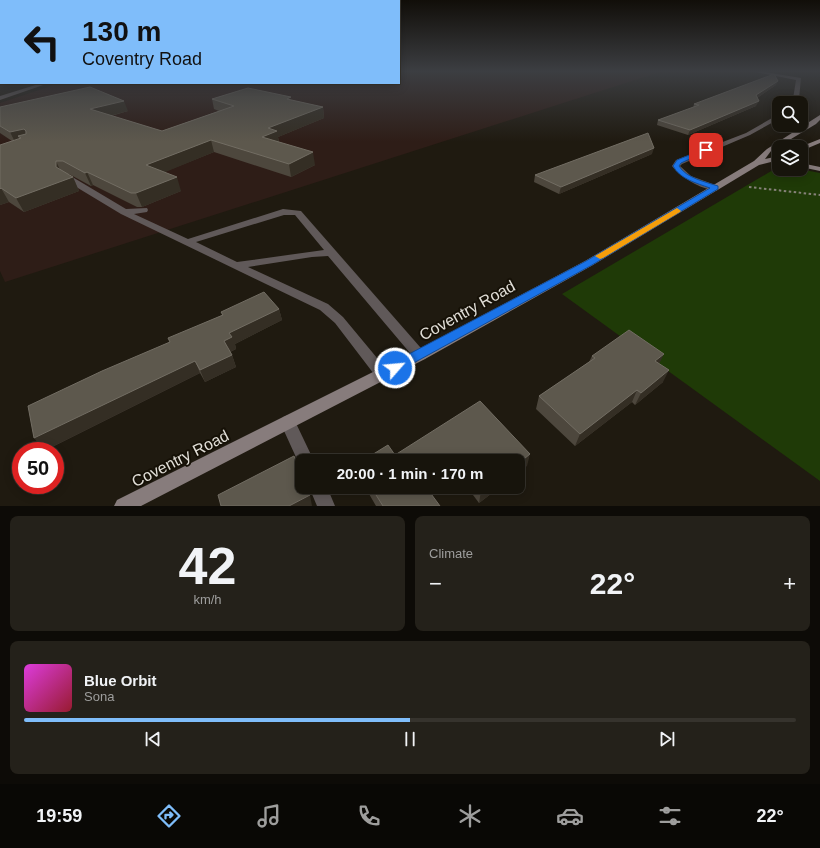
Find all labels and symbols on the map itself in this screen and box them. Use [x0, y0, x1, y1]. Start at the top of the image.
pin [689, 133, 723, 167]
street label: Coventry Road [416, 277, 518, 344]
position arrow [374, 347, 416, 389]
street label: Coventry Road [129, 427, 232, 490]
speed limit sign: 50 [12, 442, 64, 494]

